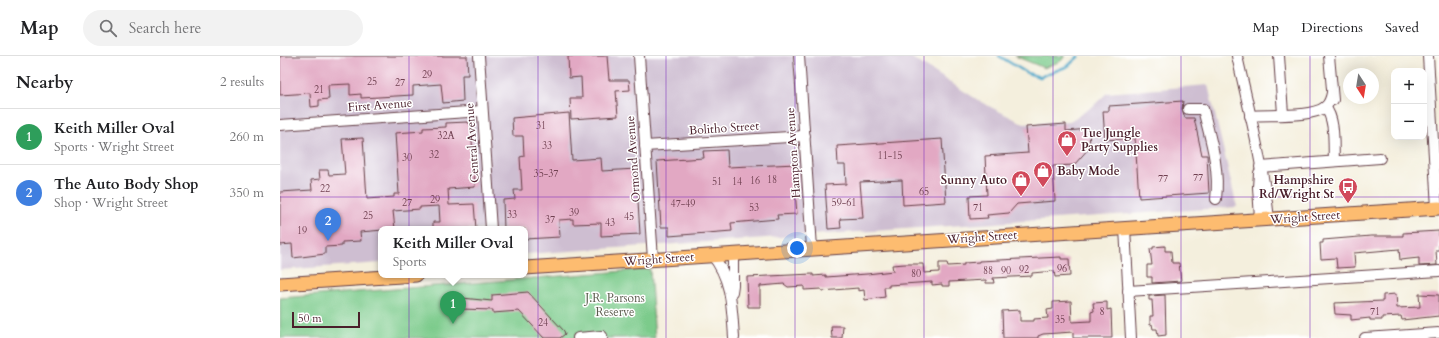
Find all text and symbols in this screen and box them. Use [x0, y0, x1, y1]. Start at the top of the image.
search box [83, 10, 363, 46]
text: Map [20, 15, 59, 41]
icon: search [97, 17, 119, 39]
text: Search here [129, 18, 201, 38]
text: Map [1253, 18, 1279, 37]
text: Directions [1301, 18, 1363, 37]
text: Saved [1385, 18, 1419, 37]
house number: 29 [422, 68, 432, 82]
north arrow [1343, 68, 1379, 104]
map controls [1391, 68, 1427, 140]
button: + [1391, 68, 1427, 104]
text: Nearby [16, 71, 73, 94]
text: 2 results [220, 73, 264, 91]
house number: 25 [367, 75, 377, 89]
house number: 27 [395, 76, 405, 90]
house number: 21 [314, 83, 324, 97]
street label: First Avenue [347, 95, 413, 115]
street label: Central Avenue [461, 103, 483, 183]
button: − [1391, 104, 1427, 140]
street label: Hampton Avenue [782, 107, 804, 199]
street label: Ormond Avenue [622, 115, 644, 203]
text: Keith Miller Oval [54, 118, 175, 138]
street label: Bolitho Street [689, 118, 760, 138]
house number: 31 [536, 119, 546, 133]
place label: Tue Jungle Party Supplies [1081, 125, 1158, 155]
text: 1 [26, 128, 32, 146]
text: 260 m [230, 128, 264, 146]
house number: 32A [437, 129, 456, 143]
shop icon: Tue Jungle Party Supplies [1056, 129, 1078, 157]
text: Sports · Wright Street [54, 138, 174, 156]
house number: 33 [542, 139, 552, 153]
house number: 32 [429, 148, 439, 162]
house number: 11-15 [878, 149, 902, 163]
house number: 30 [402, 151, 412, 165]
shop icon: Baby Mode [1032, 160, 1054, 188]
place label: Baby Mode [1057, 163, 1120, 179]
house number: 35-37 [534, 167, 558, 181]
shop icon: Sunny Auto [1010, 169, 1032, 197]
house number: 77 [1193, 171, 1203, 185]
place label: Sunny Auto [941, 172, 1007, 188]
house number: 77 [1158, 172, 1168, 186]
place label: Hampshire Rd/Wright St [1259, 172, 1335, 202]
house number: 18 [767, 173, 777, 187]
text: The Auto Body Shop [54, 174, 199, 194]
house number: 16 [750, 174, 760, 188]
house number: 51 [712, 175, 722, 189]
house number: 14 [732, 175, 742, 189]
bus stop icon: Hampshire Rd/Wright St [1337, 176, 1359, 204]
house number: 22 [320, 182, 330, 196]
text: 2 [26, 184, 32, 202]
text: 350 m [230, 184, 264, 202]
house number: 65 [919, 185, 929, 199]
house number: 29 [430, 193, 440, 207]
text: Shop · Wright Street [54, 194, 168, 212]
house number: 27 [402, 196, 412, 210]
house number: 59-61 [832, 196, 856, 210]
house number: 47-49 [671, 197, 695, 211]
house number: 53 [749, 201, 759, 215]
house number: 71 [973, 201, 983, 215]
house number: 39 [569, 206, 579, 220]
street label: Wright Street [1268, 207, 1341, 227]
pin: 2 [315, 208, 341, 241]
house number: 33 [507, 208, 517, 222]
house number: 25 [363, 209, 373, 223]
house number: 45 [624, 210, 634, 224]
house number: 37 [545, 213, 555, 227]
house number: 43 [605, 216, 615, 230]
house number: 19 [297, 224, 307, 238]
popup [378, 226, 528, 278]
street label: Wright Street [945, 227, 1018, 247]
text: Keith Miller Oval [393, 233, 513, 253]
your location [787, 238, 807, 258]
street label: Wright Street [622, 249, 695, 269]
text: Sports [393, 253, 426, 271]
house number: 96 [1057, 262, 1067, 276]
house number: 92 [1019, 263, 1029, 277]
house number: 88 [983, 264, 993, 278]
house number: 90 [1001, 264, 1011, 278]
house number: 80 [911, 267, 921, 281]
park label: J.R. Parsons Reserve [583, 290, 645, 320]
pin: 1 [440, 291, 466, 324]
house number: 8 [1099, 305, 1105, 319]
house number: 71 [1370, 305, 1380, 319]
scale bar [292, 310, 360, 329]
text: 50 m [298, 311, 322, 326]
house number: 35 [1055, 313, 1065, 327]
house number: 24 [538, 316, 548, 330]

